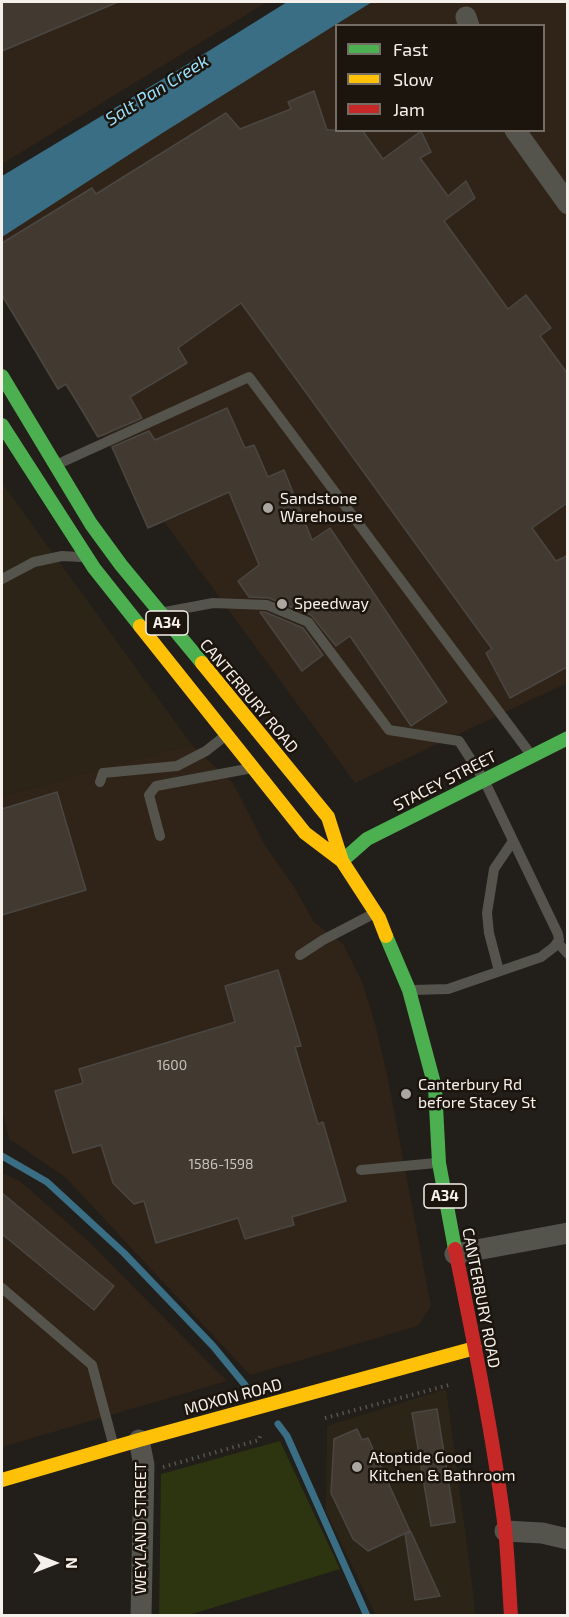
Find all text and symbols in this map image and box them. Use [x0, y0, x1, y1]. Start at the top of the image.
legend [335, 24, 545, 132]
text: Fast [393, 38, 428, 60]
water label: Salt Pan Creek [101, 50, 213, 130]
text: Slow [393, 68, 433, 90]
text: Jam [393, 98, 425, 120]
place label: Sandstone Warehouse [280, 489, 363, 527]
marker: Sandstone Warehouse [261, 501, 275, 515]
place label: Speedway [294, 594, 369, 614]
marker: Speedway [275, 597, 289, 611]
road number: A34 [146, 611, 188, 635]
street label: CANTERBURY ROAD [196, 635, 302, 757]
street label: STACEY STREET [390, 747, 500, 815]
house number: 1600 [157, 1057, 187, 1073]
place label: Canterbury Rd before Stacey St [418, 1075, 536, 1113]
marker: Canterbury Rd before Stacey St [399, 1087, 413, 1101]
house number: 1586-1598 [188, 1156, 254, 1172]
road number: A34 [424, 1184, 466, 1208]
street label: CANTERBURY ROAD [458, 1226, 504, 1370]
street label: MOXON ROAD [182, 1375, 284, 1419]
place label: Atoptide Good Kitchen & Bathroom [369, 1448, 516, 1486]
marker: Atoptide Good Kitchen & Bathroom [350, 1460, 364, 1474]
street label: WEYLAND STREET [131, 1462, 151, 1594]
north arrow [24, 1533, 84, 1593]
text: N [63, 1557, 82, 1569]

